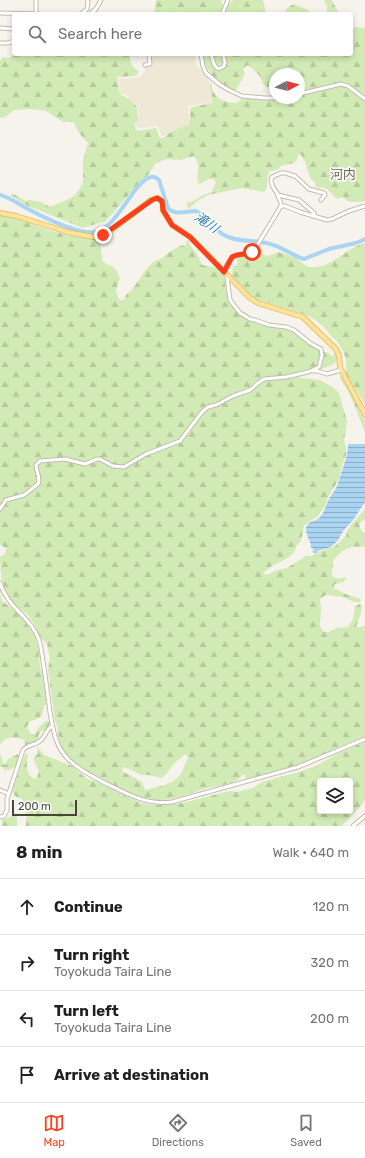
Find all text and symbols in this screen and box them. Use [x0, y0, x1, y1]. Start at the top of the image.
search box [12, 12, 353, 56]
icon: search [26, 23, 48, 45]
text: Search here [58, 25, 142, 43]
north arrow [269, 68, 305, 104]
district label: 河内 [330, 167, 356, 182]
water label: 滝川 [192, 209, 223, 237]
route end [94, 226, 112, 244]
route start [243, 243, 261, 261]
map controls [317, 778, 353, 814]
button: layers [317, 778, 353, 814]
scale bar [12, 798, 77, 817]
text: 200 m [18, 800, 51, 813]
text: 8 min [16, 842, 63, 862]
text: Walk · 640 m [272, 845, 349, 860]
icon: ahead [16, 896, 38, 918]
text: Continue [54, 898, 123, 916]
text: 120 m [313, 899, 349, 914]
text: Turn right [54, 946, 129, 964]
icon: right [16, 952, 38, 974]
text: 320 m [311, 955, 349, 970]
text: Toyokuda Taira Line [54, 964, 172, 979]
text: Turn left [54, 1002, 119, 1020]
icon: left [16, 1008, 38, 1030]
text: 200 m [310, 1011, 349, 1026]
text: Toyokuda Taira Line [54, 1020, 172, 1035]
icon: arrive [16, 1064, 38, 1086]
text: Arrive at destination [54, 1066, 209, 1084]
tab: Map [43, 1112, 65, 1149]
tab: Directions [152, 1112, 204, 1149]
tab: Saved [290, 1112, 322, 1149]

